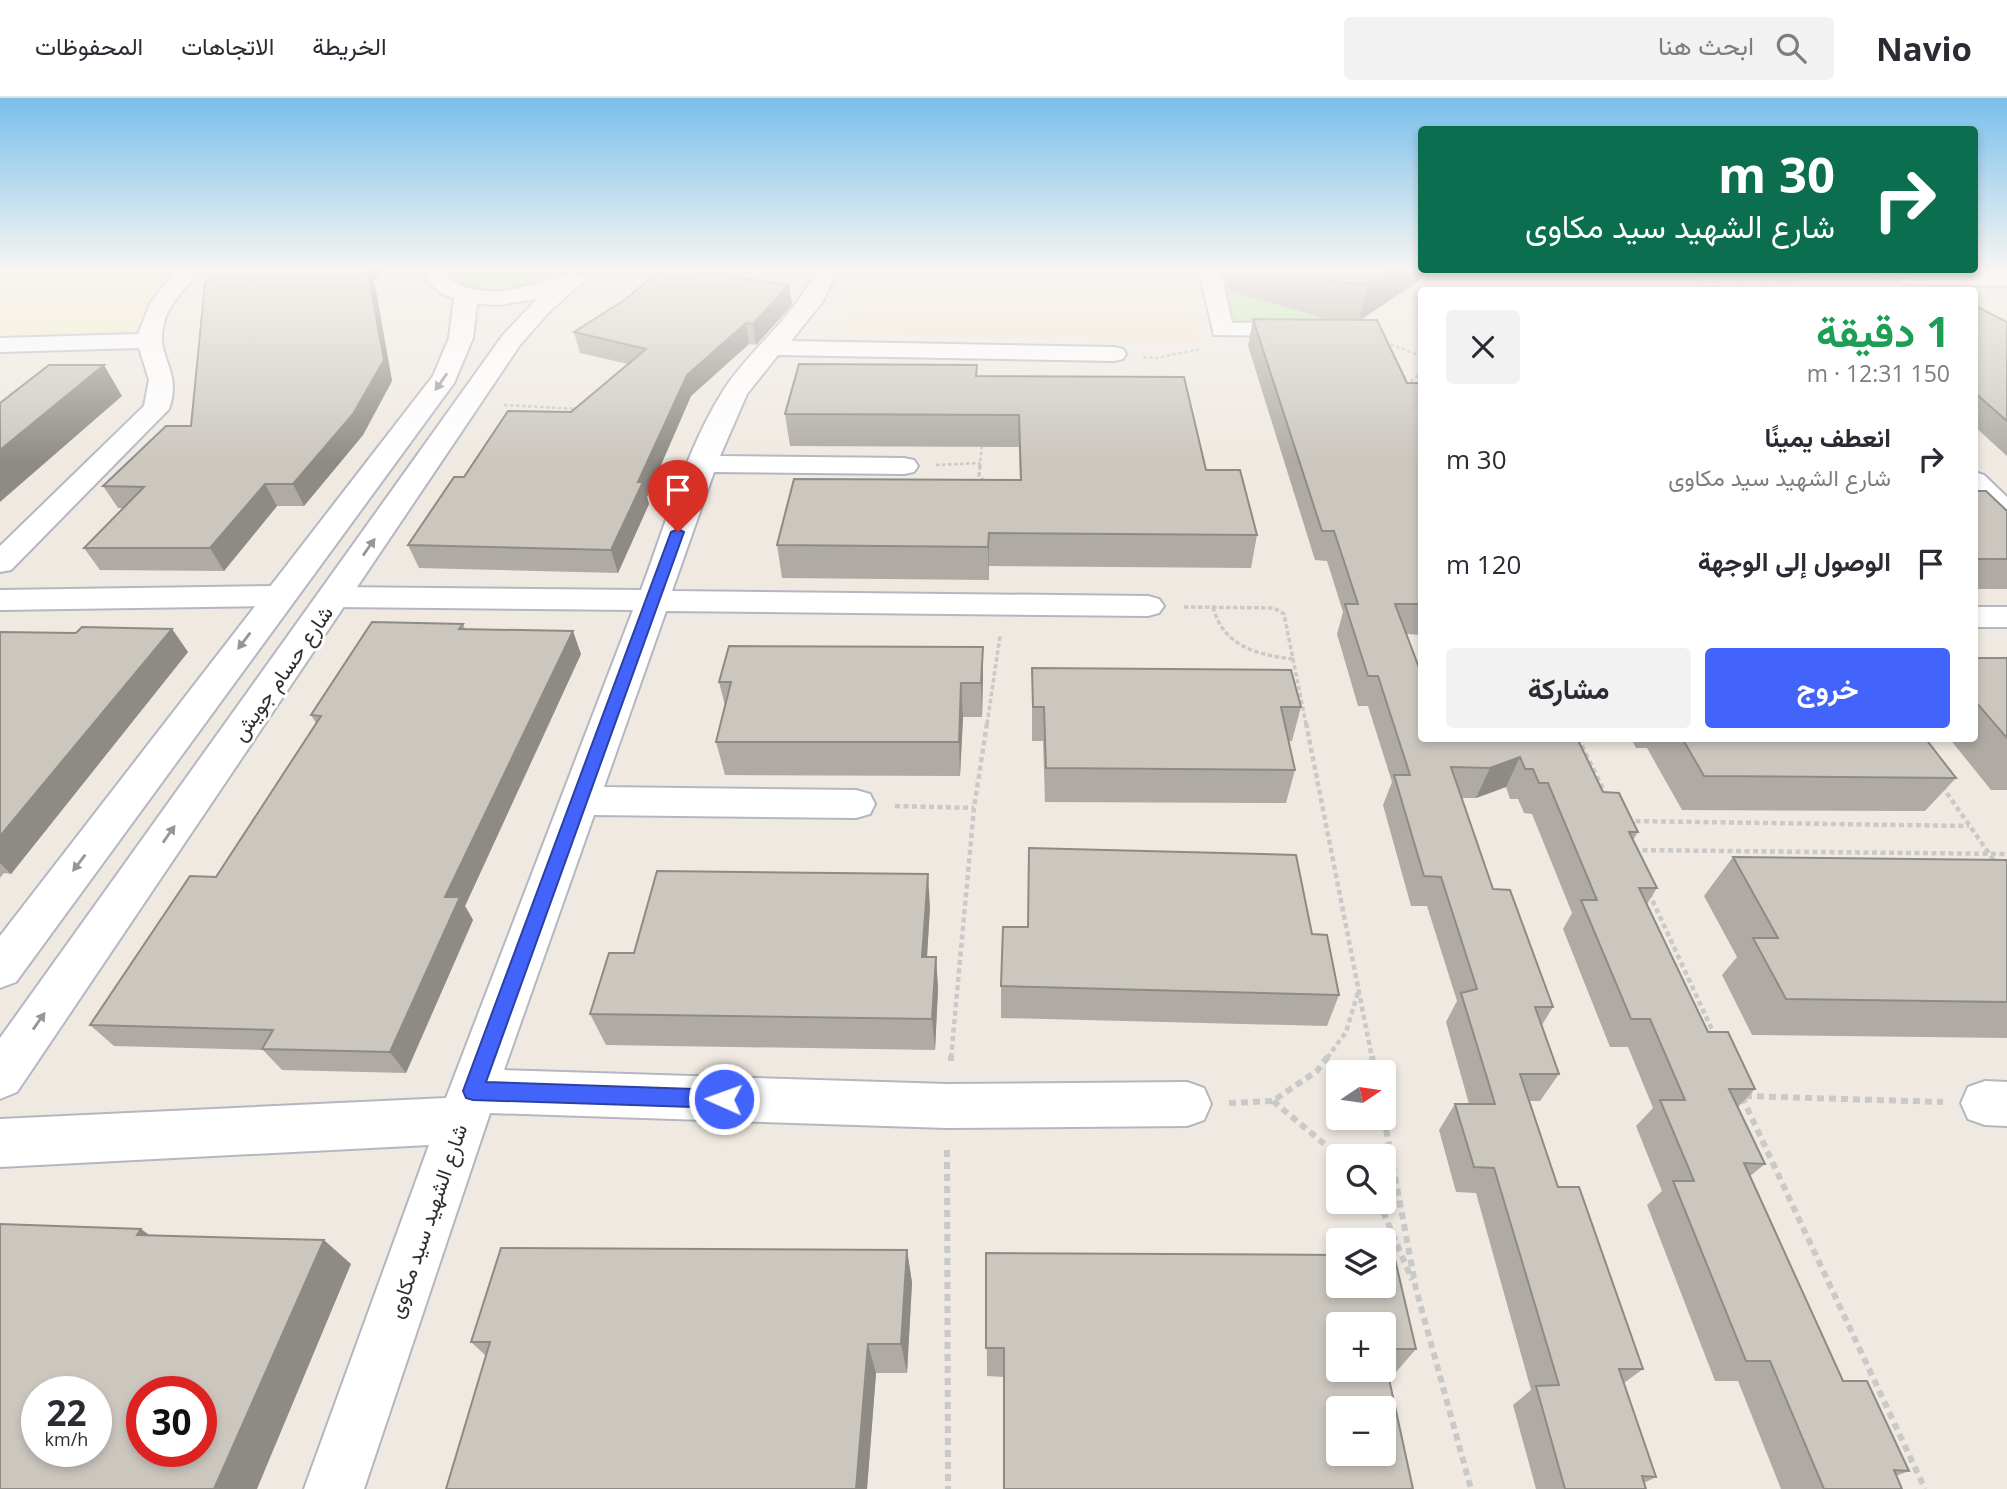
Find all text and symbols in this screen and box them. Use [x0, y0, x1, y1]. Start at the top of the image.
search box [1344, 17, 1834, 80]
text: Navio [1876, 26, 1972, 71]
text: ابحث هنا [1658, 27, 1754, 63]
text: المحفوظات [35, 29, 143, 62]
text: الاتجاهات [181, 29, 274, 62]
text: الخريطة [312, 29, 387, 62]
icon: search [1772, 29, 1810, 67]
text: 30 m [1718, 141, 1835, 207]
icon: right [1859, 154, 1950, 245]
text: شارع الشهيد سيد مكاوى [1525, 204, 1835, 247]
text: 1 دقيقة [1816, 302, 1950, 359]
button: close [1446, 310, 1520, 384]
text: 150 m · 12:31 [1807, 357, 1950, 389]
one-way arrow [434, 373, 448, 391]
text: انعطف يمينًا [1764, 419, 1891, 455]
icon: right [1912, 440, 1950, 478]
text: 30 m [1446, 441, 1507, 477]
pin [648, 460, 708, 532]
text: شارع الشهيد سيد مكاوى [1668, 461, 1891, 493]
icon: arrive [659, 471, 697, 509]
one-way arrow [362, 538, 376, 556]
text: الوصول إلى الوجهة [1698, 543, 1891, 579]
icon: arrive [1912, 545, 1950, 583]
text: 120 m [1446, 546, 1521, 582]
street label: شارع حسام جويش [225, 600, 340, 747]
one-way arrow [238, 632, 252, 650]
button: مشاركة [1446, 648, 1691, 728]
button: خروج [1705, 648, 1950, 728]
one-way arrow [162, 825, 176, 843]
one-way arrow [73, 854, 87, 872]
one-way arrow [32, 1012, 46, 1030]
north arrow [1326, 1060, 1396, 1130]
map controls [1326, 1060, 1396, 1466]
position arrow [687, 1062, 761, 1136]
street label: شارع الشهيد سيد مكاوى [381, 1120, 474, 1322]
button: search [1326, 1144, 1396, 1214]
button: layers [1326, 1228, 1396, 1298]
button: + [1326, 1312, 1396, 1382]
speed limit sign: 30 [126, 1376, 217, 1467]
text: 22 [46, 1389, 87, 1436]
button: − [1326, 1396, 1396, 1466]
text: km/h [45, 1427, 88, 1451]

